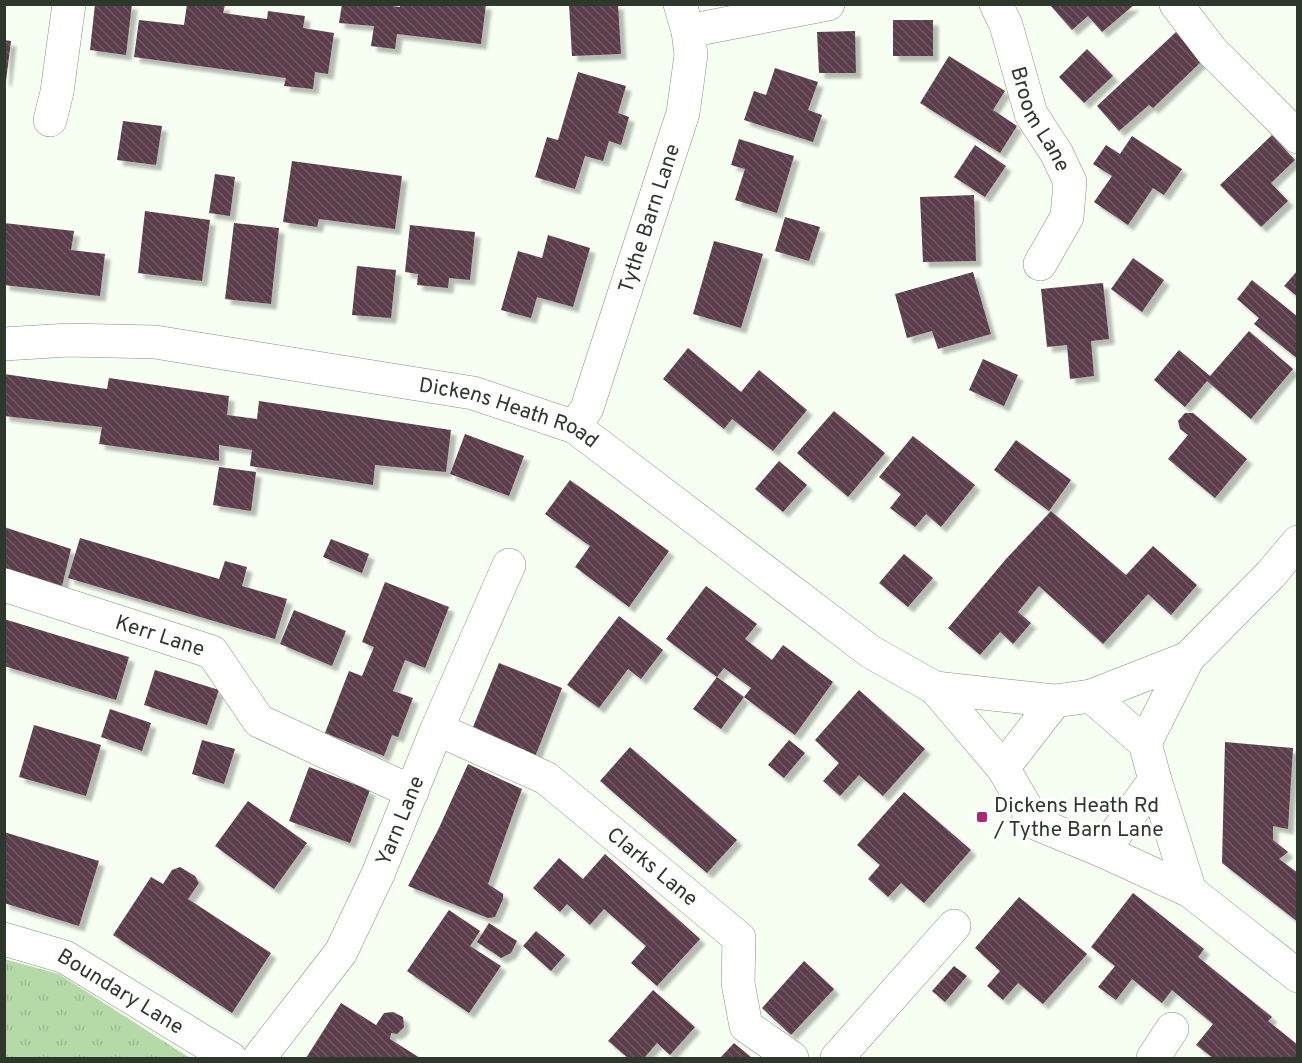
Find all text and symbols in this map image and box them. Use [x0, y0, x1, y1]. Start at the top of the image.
street label: Broom Lane [1003, 64, 1075, 176]
street label: Tythe Barn Lane [613, 141, 687, 297]
street label: Dickens Heath Road [417, 373, 603, 455]
street label: Kerr Lane [111, 610, 208, 664]
street label: Yarn Lane [371, 772, 431, 870]
place label: Dickens Heath Rd / Tythe Barn Lane [993, 793, 1164, 844]
marker: Dickens Heath Rd / Tythe Barn Lane [975, 810, 989, 824]
street label: Clarks Lane [600, 822, 703, 913]
street label: Boundary Lane [52, 943, 188, 1041]

